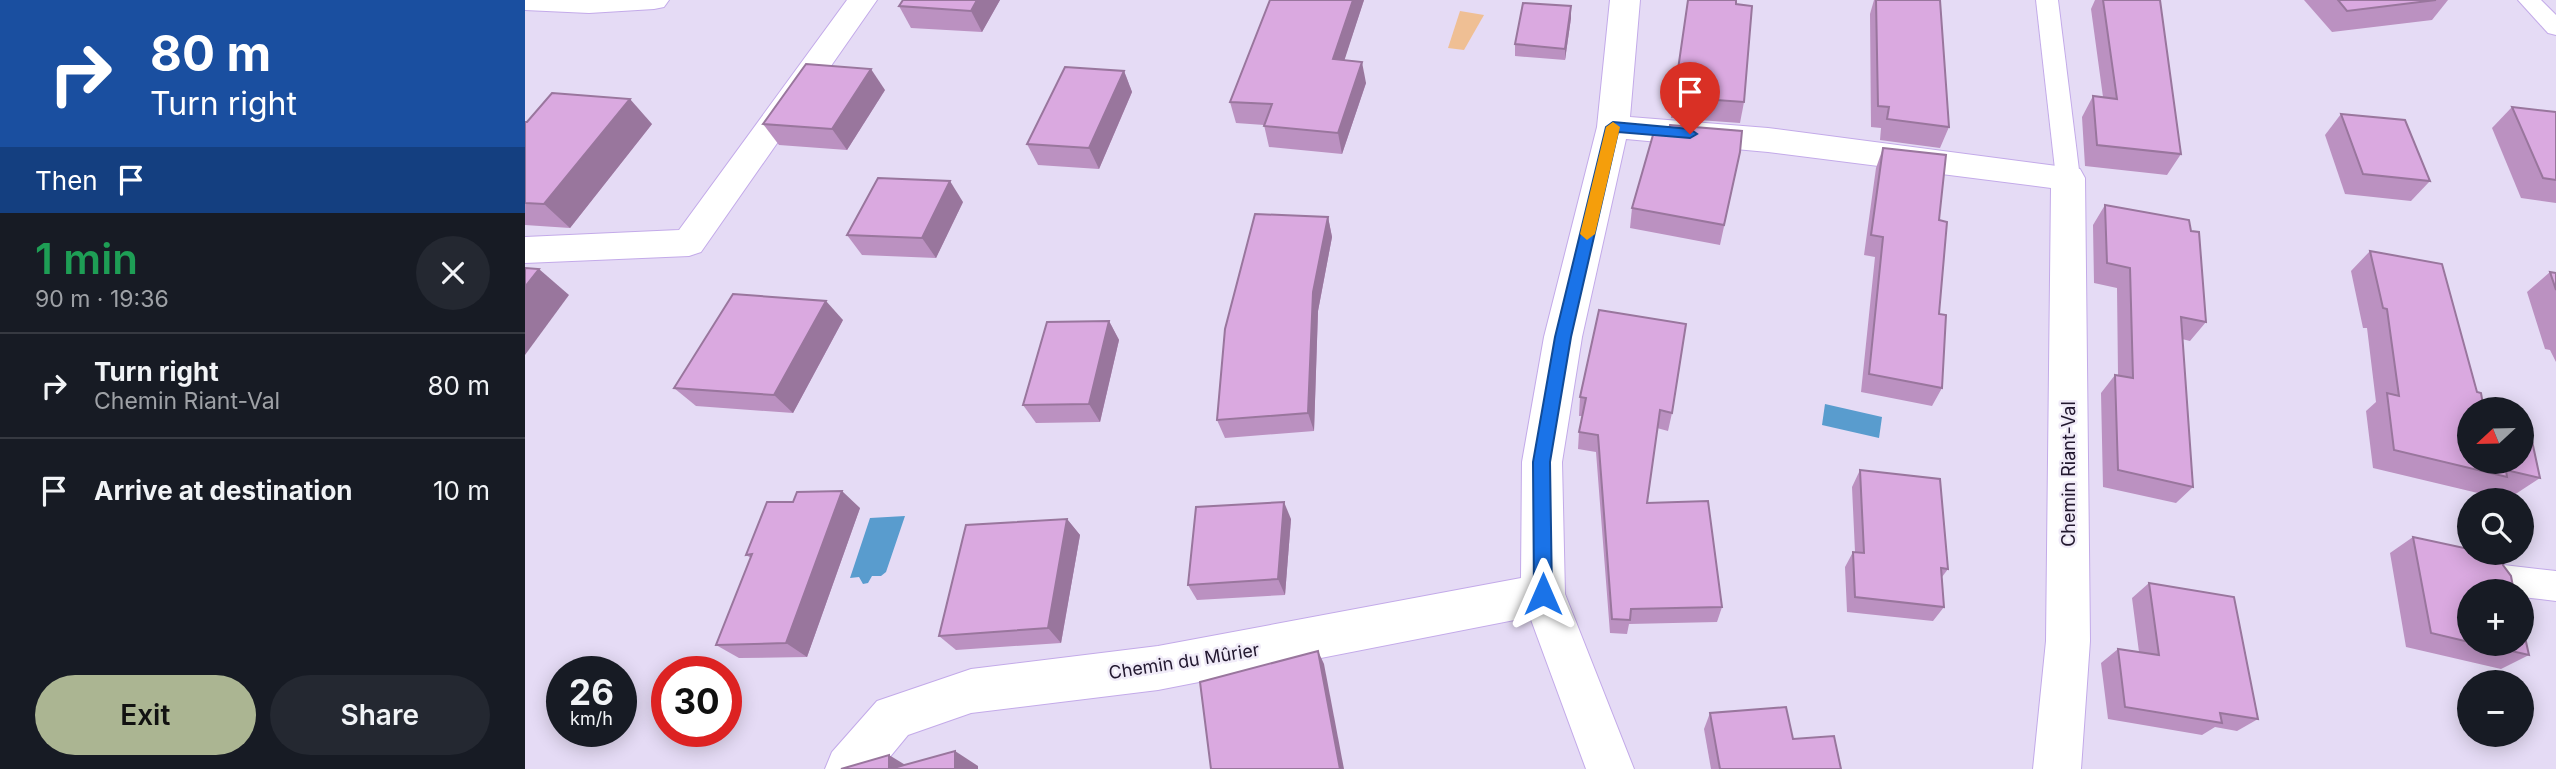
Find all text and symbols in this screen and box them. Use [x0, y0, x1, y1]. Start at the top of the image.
text: 80 m [150, 24, 271, 83]
icon: right [35, 28, 126, 119]
pin [1660, 62, 1720, 134]
icon: arrive [1671, 73, 1709, 111]
text: Turn right [150, 84, 297, 123]
icon: arrive [112, 161, 150, 199]
text: Then [35, 165, 98, 196]
text: 1 min [35, 233, 138, 284]
button: close [416, 236, 490, 310]
text: 90 m · 19:36 [35, 285, 169, 313]
text: Turn right [94, 356, 219, 387]
icon: right [35, 367, 73, 405]
text: 80 m [427, 370, 490, 401]
text: Chemin Riant-Val [94, 387, 280, 415]
north arrow [2457, 397, 2534, 474]
map controls [2457, 397, 2534, 747]
street label: Chemin Riant-Val [2058, 401, 2079, 547]
icon: arrive [35, 472, 73, 510]
text: Arrive at destination [94, 475, 353, 506]
text: 10 m [433, 475, 490, 506]
button: search [2457, 488, 2534, 565]
position arrow [1506, 557, 1580, 631]
button: + [2457, 579, 2534, 656]
street label: Chemin du Mûrier [1107, 639, 1261, 683]
speed limit sign: 30 [651, 656, 742, 747]
button: − [2457, 670, 2534, 747]
text: 26 [569, 671, 614, 713]
button: Exit [35, 675, 256, 755]
button: Share [270, 675, 490, 755]
text: km/h [570, 708, 613, 729]

